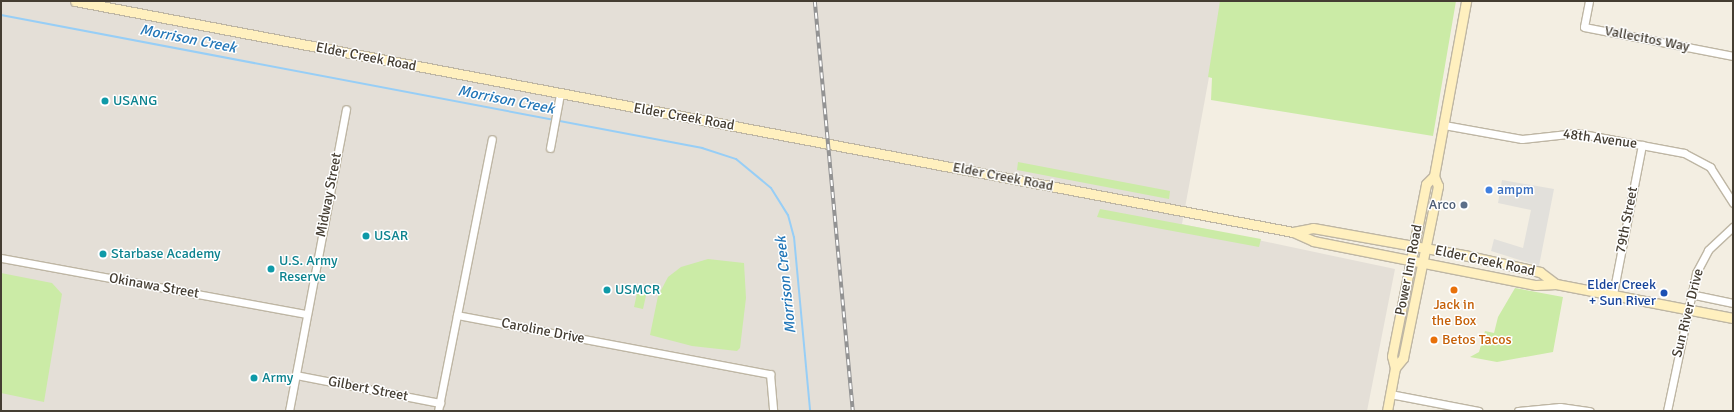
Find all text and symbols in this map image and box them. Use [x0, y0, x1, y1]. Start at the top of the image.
water label: Morrison Creek [138, 21, 238, 57]
street label: Vallecitos Way [1603, 23, 1691, 55]
street label: Elder Creek Road [314, 39, 418, 75]
water label: Morrison Creek [456, 82, 556, 118]
place label: USANG [113, 93, 157, 109]
marker: USANG [100, 96, 110, 106]
street label: Elder Creek Road [632, 100, 736, 134]
street label: 48th Avenue [1562, 125, 1638, 153]
street label: Midway Street [313, 151, 345, 239]
street label: Elder Creek Road [951, 159, 1055, 195]
place label: ampm [1497, 182, 1534, 198]
marker: ampm [1484, 185, 1494, 195]
street label: 79th Street [1612, 185, 1642, 255]
place label: Arco [1429, 197, 1456, 213]
marker: Arco [1459, 200, 1469, 210]
street label: Power Inn Road [1392, 223, 1426, 317]
place label: USAR [374, 228, 408, 244]
marker: USAR [361, 231, 371, 241]
water label: Morrison Creek [772, 235, 800, 335]
street label: Elder Creek Road [1433, 242, 1537, 280]
place label: Starbase Academy [111, 246, 221, 262]
marker: Starbase Academy [98, 249, 108, 259]
place label: U.S. Army Reserve [279, 253, 337, 286]
marker: U.S. Army Reserve [266, 264, 276, 274]
street label: Sun River Drive [1669, 267, 1707, 359]
street label: Okinawa Street [108, 270, 200, 302]
place label: Elder Creek + Sun River [1587, 277, 1656, 310]
place label: USMCR [615, 282, 660, 298]
marker: USMCR [602, 285, 612, 295]
marker: Jack in the Box [1449, 285, 1459, 295]
marker: Elder Creek + Sun River [1659, 288, 1669, 298]
place label: Jack in the Box [1432, 297, 1476, 330]
street label: Caroline Drive [500, 315, 586, 347]
place label: Betos Tacos [1442, 332, 1512, 348]
marker: Betos Tacos [1429, 335, 1439, 345]
place label: Army [262, 370, 293, 386]
marker: Army [249, 373, 259, 383]
street label: Gilbert Street [327, 373, 409, 405]

